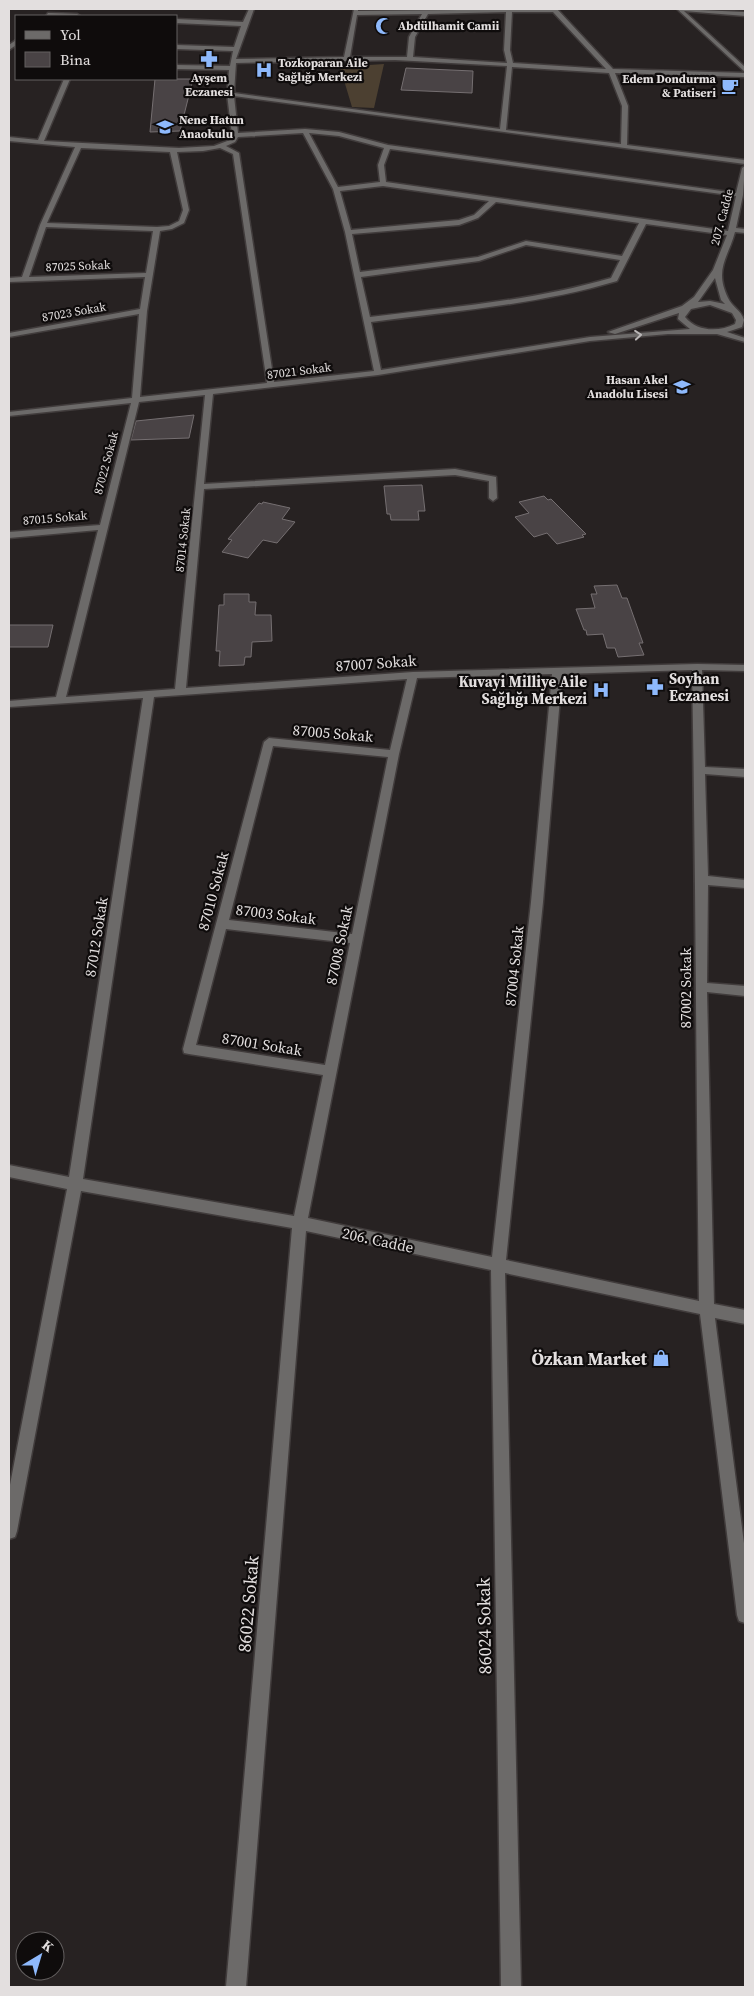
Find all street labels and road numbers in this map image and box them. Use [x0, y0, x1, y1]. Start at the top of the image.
street label: 207. Cadde [707, 187, 737, 247]
street label: 87025 Sokak [45, 257, 111, 275]
street label: 87023 Sokak [41, 298, 108, 325]
street label: 87021 Sokak [266, 359, 332, 383]
street label: 87022 Sokak [90, 429, 122, 496]
street label: 87015 Sokak [22, 507, 88, 529]
street label: 87014 Sokak [172, 507, 194, 573]
street label: 87007 Sokak [335, 650, 418, 676]
street label: 87005 Sokak [292, 719, 375, 747]
street label: 87010 Sokak [192, 848, 234, 933]
street label: 87012 Sokak [79, 895, 113, 979]
street label: 87003 Sokak [235, 899, 318, 929]
street label: 87008 Sokak [320, 903, 358, 987]
street label: 87004 Sokak [499, 924, 529, 1007]
street label: 87002 Sokak [675, 947, 696, 1028]
street label: 87001 Sokak [220, 1027, 304, 1061]
street label: 206. Cadde [340, 1222, 416, 1258]
street label: 86022 Sokak [231, 1554, 265, 1653]
street label: 86024 Sokak [471, 1577, 497, 1675]

